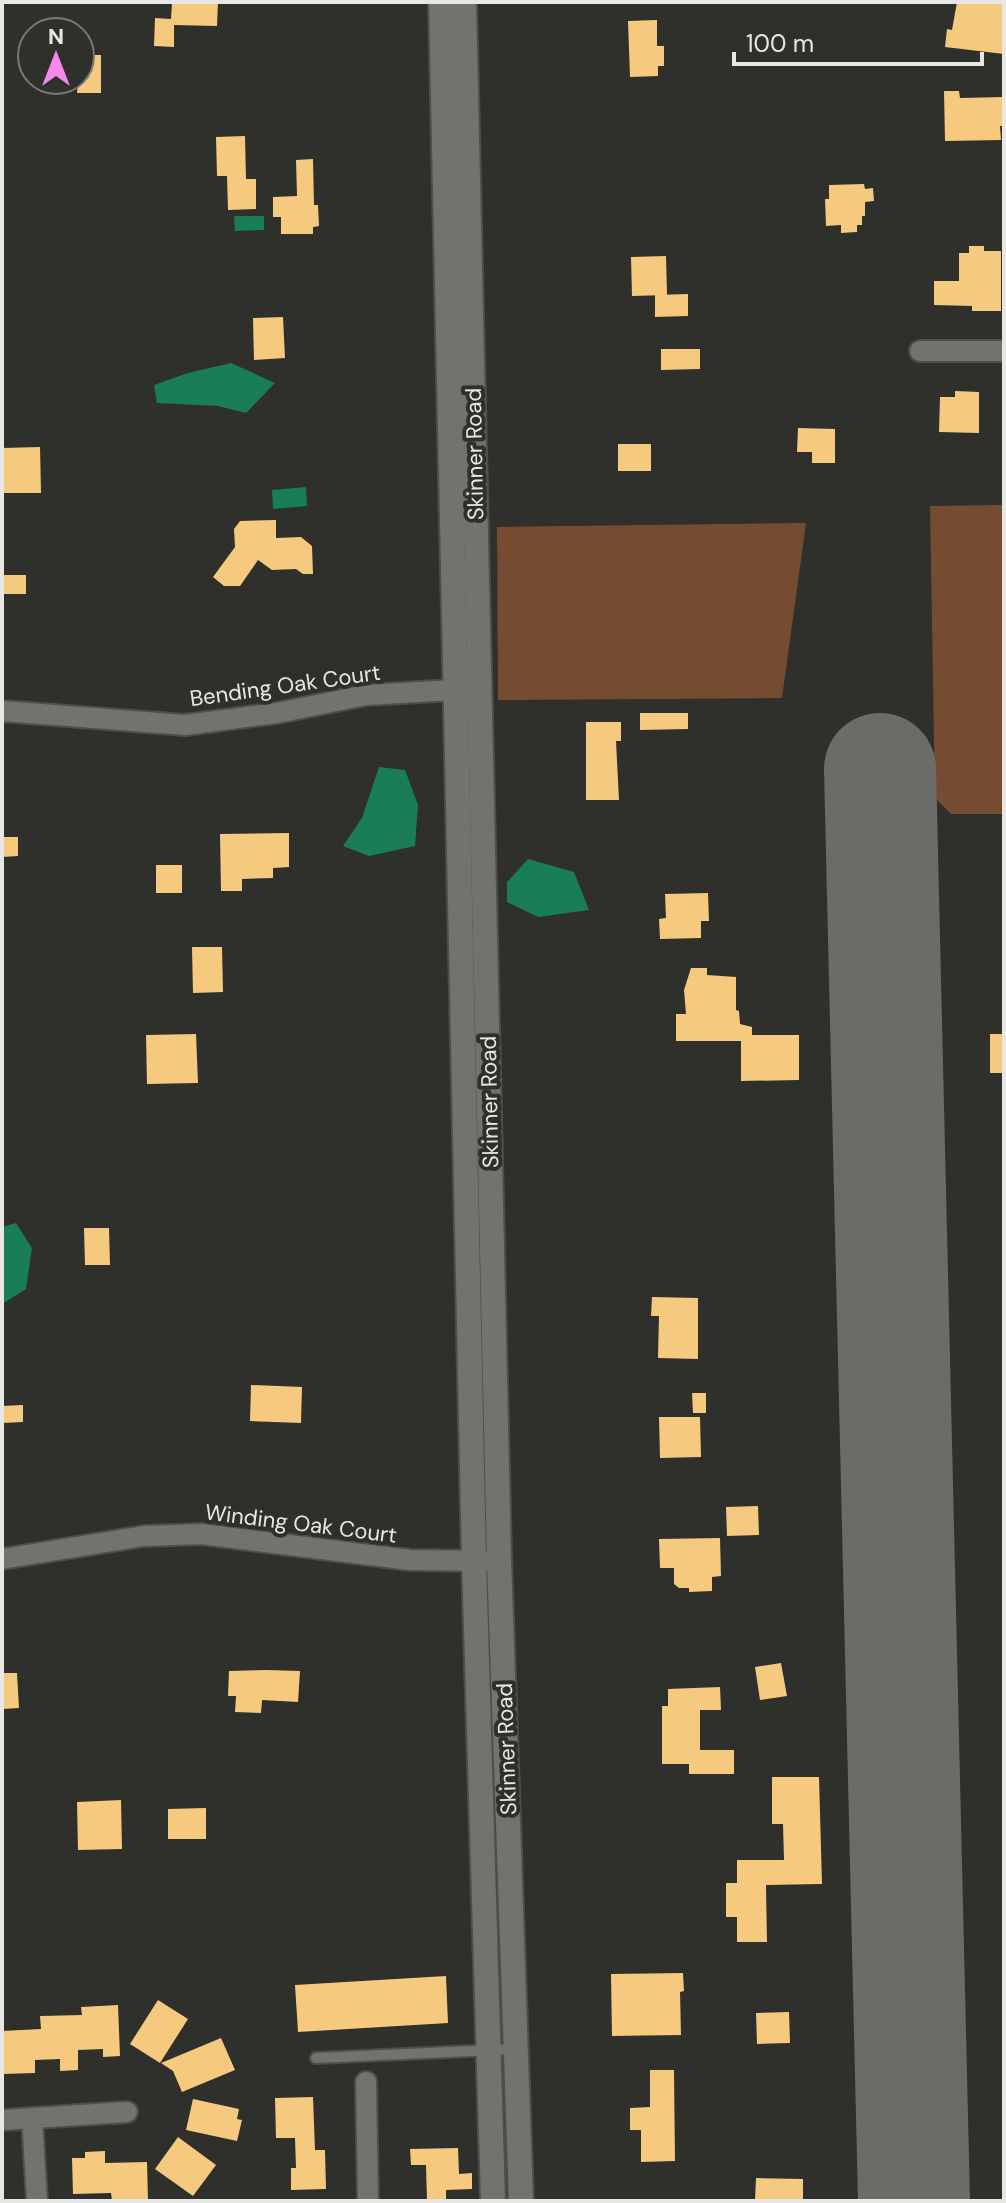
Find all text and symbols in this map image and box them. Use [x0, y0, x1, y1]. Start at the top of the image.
north arrow [16, 16, 96, 96]
scale bar [734, 16, 982, 66]
text: N [48, 22, 64, 51]
text: 100 m [746, 28, 814, 59]
street label: Skinner Road [459, 388, 490, 520]
street label: Bending Oak Court [188, 658, 382, 713]
street label: Skinner Road [474, 1036, 505, 1168]
street label: Winding Oak Court [203, 1497, 399, 1550]
street label: Skinner Road [490, 1682, 523, 1815]

